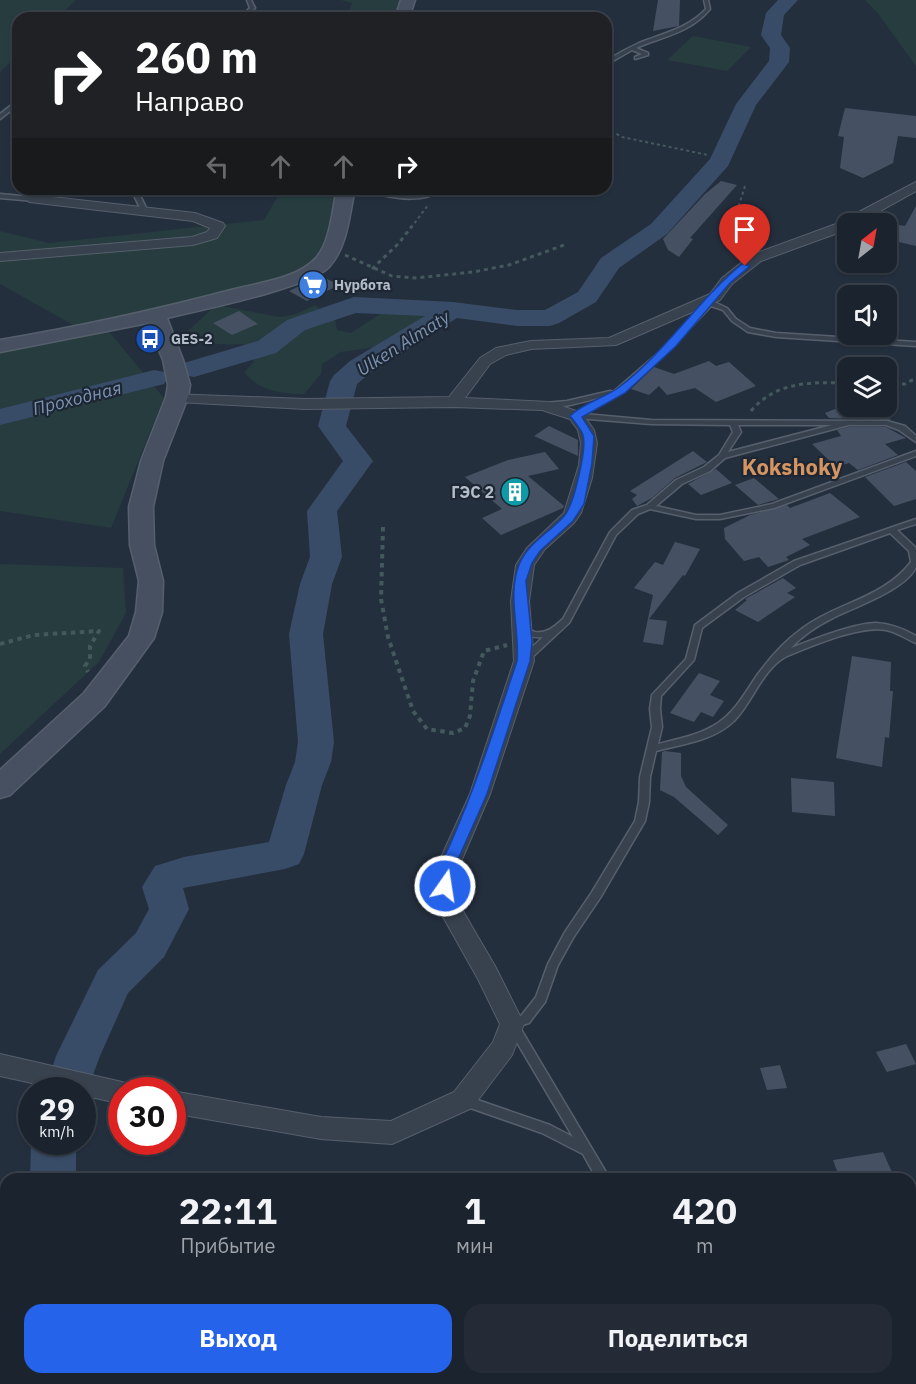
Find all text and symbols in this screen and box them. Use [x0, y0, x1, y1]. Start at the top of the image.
text: 260 m [135, 30, 258, 85]
icon: right [36, 36, 114, 114]
text: Направо [135, 83, 244, 118]
icon: left [201, 150, 234, 183]
icon: ahead [264, 150, 297, 183]
icon: ahead [327, 150, 360, 183]
icon: right [390, 150, 423, 183]
pin [719, 204, 770, 266]
icon: arrive [728, 213, 761, 246]
north arrow [837, 213, 897, 273]
map controls [837, 213, 897, 417]
supermarket icon: Нурбота [297, 269, 329, 301]
place label: Нурбота [334, 276, 391, 294]
button: sound [837, 285, 897, 345]
water label: Ulken Almaty [352, 305, 455, 381]
bus stop icon: GES-2 [134, 323, 166, 355]
place label: GES-2 [171, 330, 213, 348]
button: layers [837, 357, 897, 417]
water label: Проходная [30, 376, 124, 420]
district label: Kokshoky [742, 452, 843, 481]
building icon: ГЭС 2 [499, 476, 531, 508]
place label: ГЭС 2 [451, 482, 494, 502]
position arrow [413, 854, 477, 918]
speed limit sign: 30 [108, 1077, 186, 1155]
text: 29 [39, 1089, 75, 1128]
text: km/h [39, 1122, 75, 1141]
text: 22:11 [179, 1187, 277, 1234]
text: 1 [464, 1187, 486, 1234]
text: 420 [672, 1187, 737, 1234]
text: Прибытие [180, 1232, 276, 1259]
text: мин [456, 1232, 493, 1259]
text: m [696, 1232, 713, 1259]
button: Выход [24, 1304, 452, 1373]
button: Поделиться [464, 1304, 892, 1373]

